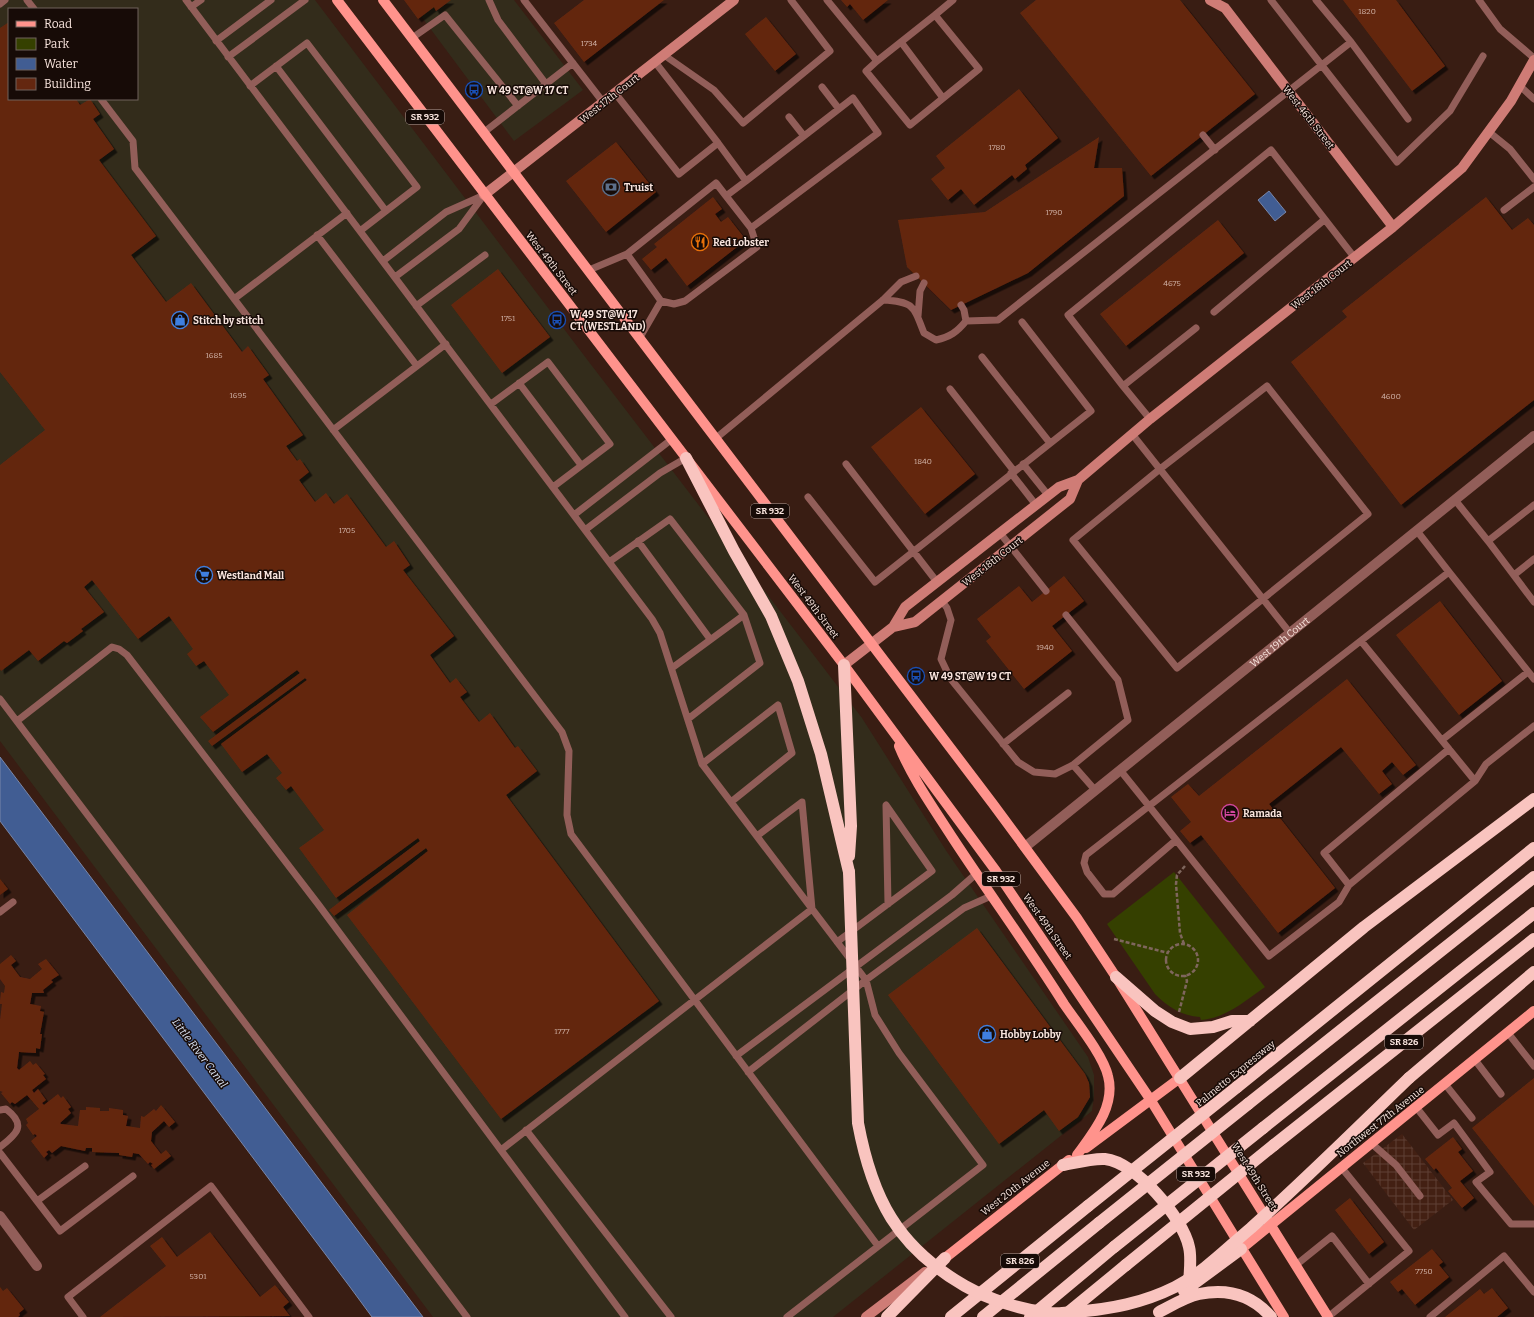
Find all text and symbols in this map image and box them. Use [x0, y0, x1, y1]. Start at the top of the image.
house number: 1820 [1358, 7, 1376, 16]
legend [8, 8, 138, 100]
text: Road [44, 17, 72, 31]
text: Park [44, 37, 70, 51]
house number: 1734 [581, 39, 597, 48]
text: Water [44, 57, 79, 71]
street label: West 17th Court [577, 72, 642, 126]
text: Building [44, 77, 91, 91]
bus stop icon: W 49 ST@W 17 CT [464, 80, 484, 100]
street label: West 46th Street [1280, 84, 1337, 152]
place label: W 49 ST@W 17 CT [487, 85, 568, 97]
road number: SR 932 [406, 110, 444, 124]
house number: 1780 [989, 143, 1006, 152]
bank icon: Truist [601, 177, 621, 197]
place label: Truist [624, 182, 653, 194]
house number: 1790 [1046, 208, 1062, 217]
street label: West 49th Street [523, 230, 580, 298]
restaurant icon: Red Lobster [690, 232, 710, 252]
place label: Red Lobster [713, 237, 769, 249]
street label: West 18th Court [1289, 257, 1354, 312]
house number: 4675 [1163, 279, 1181, 288]
place label: W 49 ST@W 17 CT (WESTLAND) [570, 309, 646, 333]
shop icon: Stitch by stitch [170, 310, 190, 330]
bus stop icon: W 49 ST@W 17 CT (WESTLAND) [547, 310, 567, 330]
house number: 1751 [501, 314, 516, 323]
place label: Stitch by stitch [193, 315, 264, 327]
house number: 1685 [205, 351, 223, 360]
house number: 1695 [230, 391, 246, 400]
house number: 4600 [1381, 392, 1401, 401]
house number: 1840 [914, 457, 932, 466]
road number: SR 932 [751, 504, 789, 518]
house number: 1705 [339, 526, 355, 535]
street label: West 18th Court [960, 534, 1025, 589]
supermarket icon: Westland Mall [194, 565, 214, 585]
place label: Westland Mall [217, 570, 284, 582]
street label: West 49th Street [785, 572, 841, 641]
street label: West 19th Court [1248, 614, 1313, 670]
house number: 1940 [1036, 643, 1054, 652]
bus stop icon: W 49 ST@W 19 CT [906, 666, 926, 686]
place label: W 49 ST@W 19 CT [929, 671, 1011, 683]
hotel icon: Ramada [1220, 803, 1240, 823]
place label: Ramada [1243, 808, 1282, 820]
road number: SR 932 [982, 872, 1020, 886]
street label: West 49th Street [1020, 892, 1074, 962]
water label: Little River Canal [169, 1016, 230, 1091]
shop icon: Hobby Lobby [977, 1024, 997, 1044]
house number: 1777 [554, 1027, 570, 1036]
place label: Hobby Lobby [1000, 1029, 1061, 1041]
road number: SR 826 [1385, 1035, 1423, 1049]
street label: Palmetto Expressway [1194, 1038, 1278, 1109]
street label: Northwest 77th Avenue [1334, 1084, 1427, 1160]
street label: West 49th Street [1229, 1141, 1280, 1213]
street label: West 20th Avenue [979, 1157, 1052, 1218]
road number: SR 932 [1177, 1167, 1215, 1181]
road number: SR 826 [1001, 1254, 1039, 1268]
house number: 7750 [1415, 1267, 1433, 1276]
house number: 5301 [190, 1272, 207, 1281]

